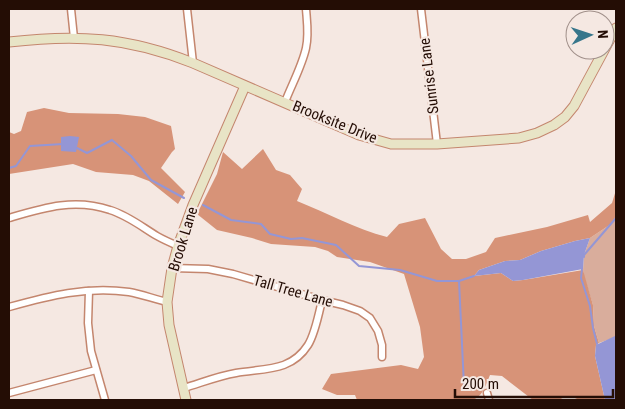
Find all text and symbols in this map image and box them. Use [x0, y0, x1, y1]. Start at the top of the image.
north arrow [565, 10, 615, 60]
text: N [595, 30, 611, 39]
street label: Sunrise Lane [415, 37, 443, 115]
street label: Brooksite Drive [290, 97, 380, 147]
street label: Brook Lane [165, 205, 201, 273]
street label: Tall Tree Lane [251, 271, 335, 311]
scale bar [455, 366, 612, 398]
text: 200 m [462, 375, 499, 393]

